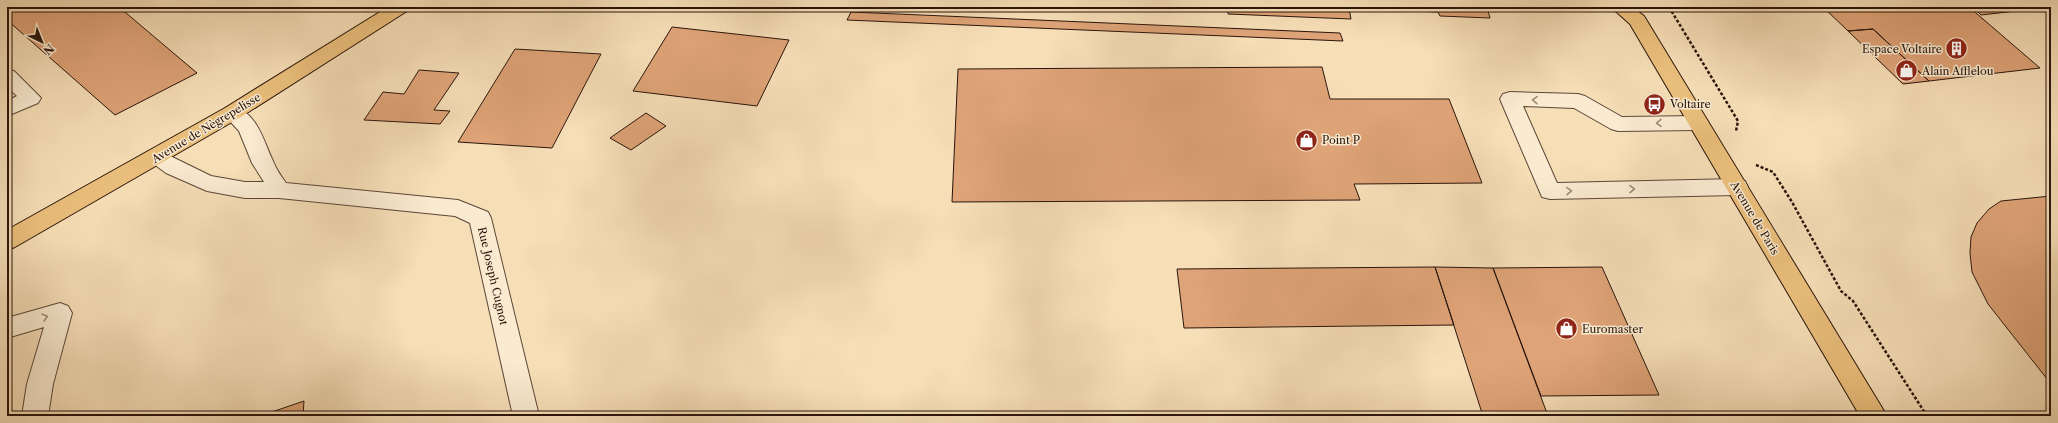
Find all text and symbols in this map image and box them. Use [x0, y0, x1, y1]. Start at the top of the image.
north arrow [22, 22, 62, 62]
building icon: Espace Voltaire [1944, 36, 1970, 62]
text: N [40, 41, 57, 58]
place label: Espace Voltaire [1862, 42, 1942, 56]
shop icon: Alain Afflelou [1894, 58, 1920, 84]
place label: Alain Afflelou [1921, 64, 1994, 78]
street label: Avenue de Nègrepelisse [148, 90, 263, 167]
bus stop icon: Voltaire [1641, 91, 1667, 117]
one-way arrow [1532, 96, 1538, 104]
place label: Voltaire [1669, 97, 1711, 111]
one-way arrow [1656, 119, 1662, 128]
shop icon: Point P [1293, 127, 1319, 153]
place label: Point P [1322, 133, 1360, 147]
street label: Avenue de Paris [1727, 178, 1783, 258]
one-way arrow [1629, 185, 1635, 193]
one-way arrow [1566, 186, 1572, 195]
street label: Rue Joseph Cugnot [475, 225, 511, 327]
one-way arrow [41, 313, 48, 322]
shop icon: Euromaster [1553, 316, 1579, 342]
place label: Euromaster [1582, 322, 1643, 336]

